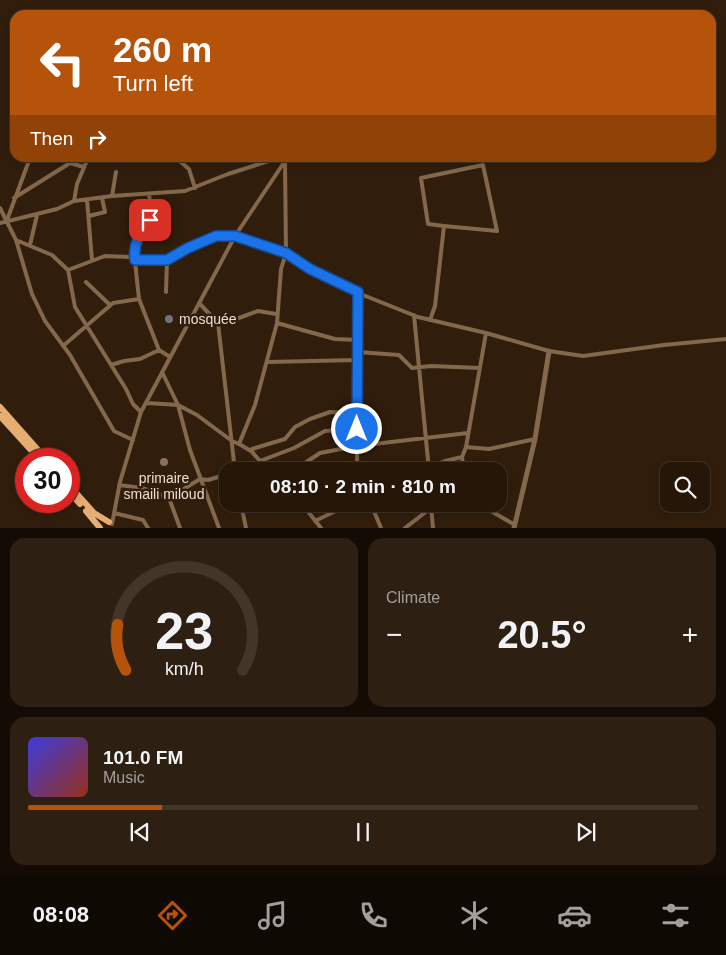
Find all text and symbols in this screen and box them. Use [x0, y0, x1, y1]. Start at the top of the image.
icon: left [30, 30, 95, 95]
text: 260 m [113, 30, 212, 69]
text: Turn left [113, 71, 193, 96]
icon: right [83, 125, 111, 153]
text: Then [30, 128, 73, 149]
pin [129, 199, 171, 241]
icon: arrive [136, 206, 164, 234]
place label: mosquée [179, 311, 237, 327]
marker: mosquée [163, 313, 175, 325]
position arrow [330, 402, 382, 454]
speed limit sign: 30 [15, 448, 80, 513]
marker: primaire smaili miloud [158, 456, 170, 468]
map controls [660, 462, 710, 512]
button: search [660, 462, 710, 512]
place label: primaire smaili miloud [124, 470, 204, 502]
text: 08:10 · 2 min · 810 m [270, 476, 456, 497]
text: Climate [386, 589, 440, 606]
text: 23 [155, 602, 213, 660]
text: 20.5° [497, 614, 587, 656]
text: − [386, 619, 402, 650]
text: + [682, 619, 698, 650]
text: km/h [165, 659, 203, 679]
text: 101.0 FM [103, 747, 183, 768]
text: Music [103, 769, 145, 786]
icon: previous [126, 818, 154, 846]
icon: pause [349, 818, 377, 846]
icon: next [572, 818, 600, 846]
icon: directions [155, 898, 190, 933]
icon: music [255, 898, 290, 933]
icon: phone [356, 898, 391, 933]
icon: climate [457, 898, 492, 933]
icon: car [557, 898, 592, 933]
icon: filters [658, 898, 693, 933]
text: 08:08 [33, 902, 89, 927]

